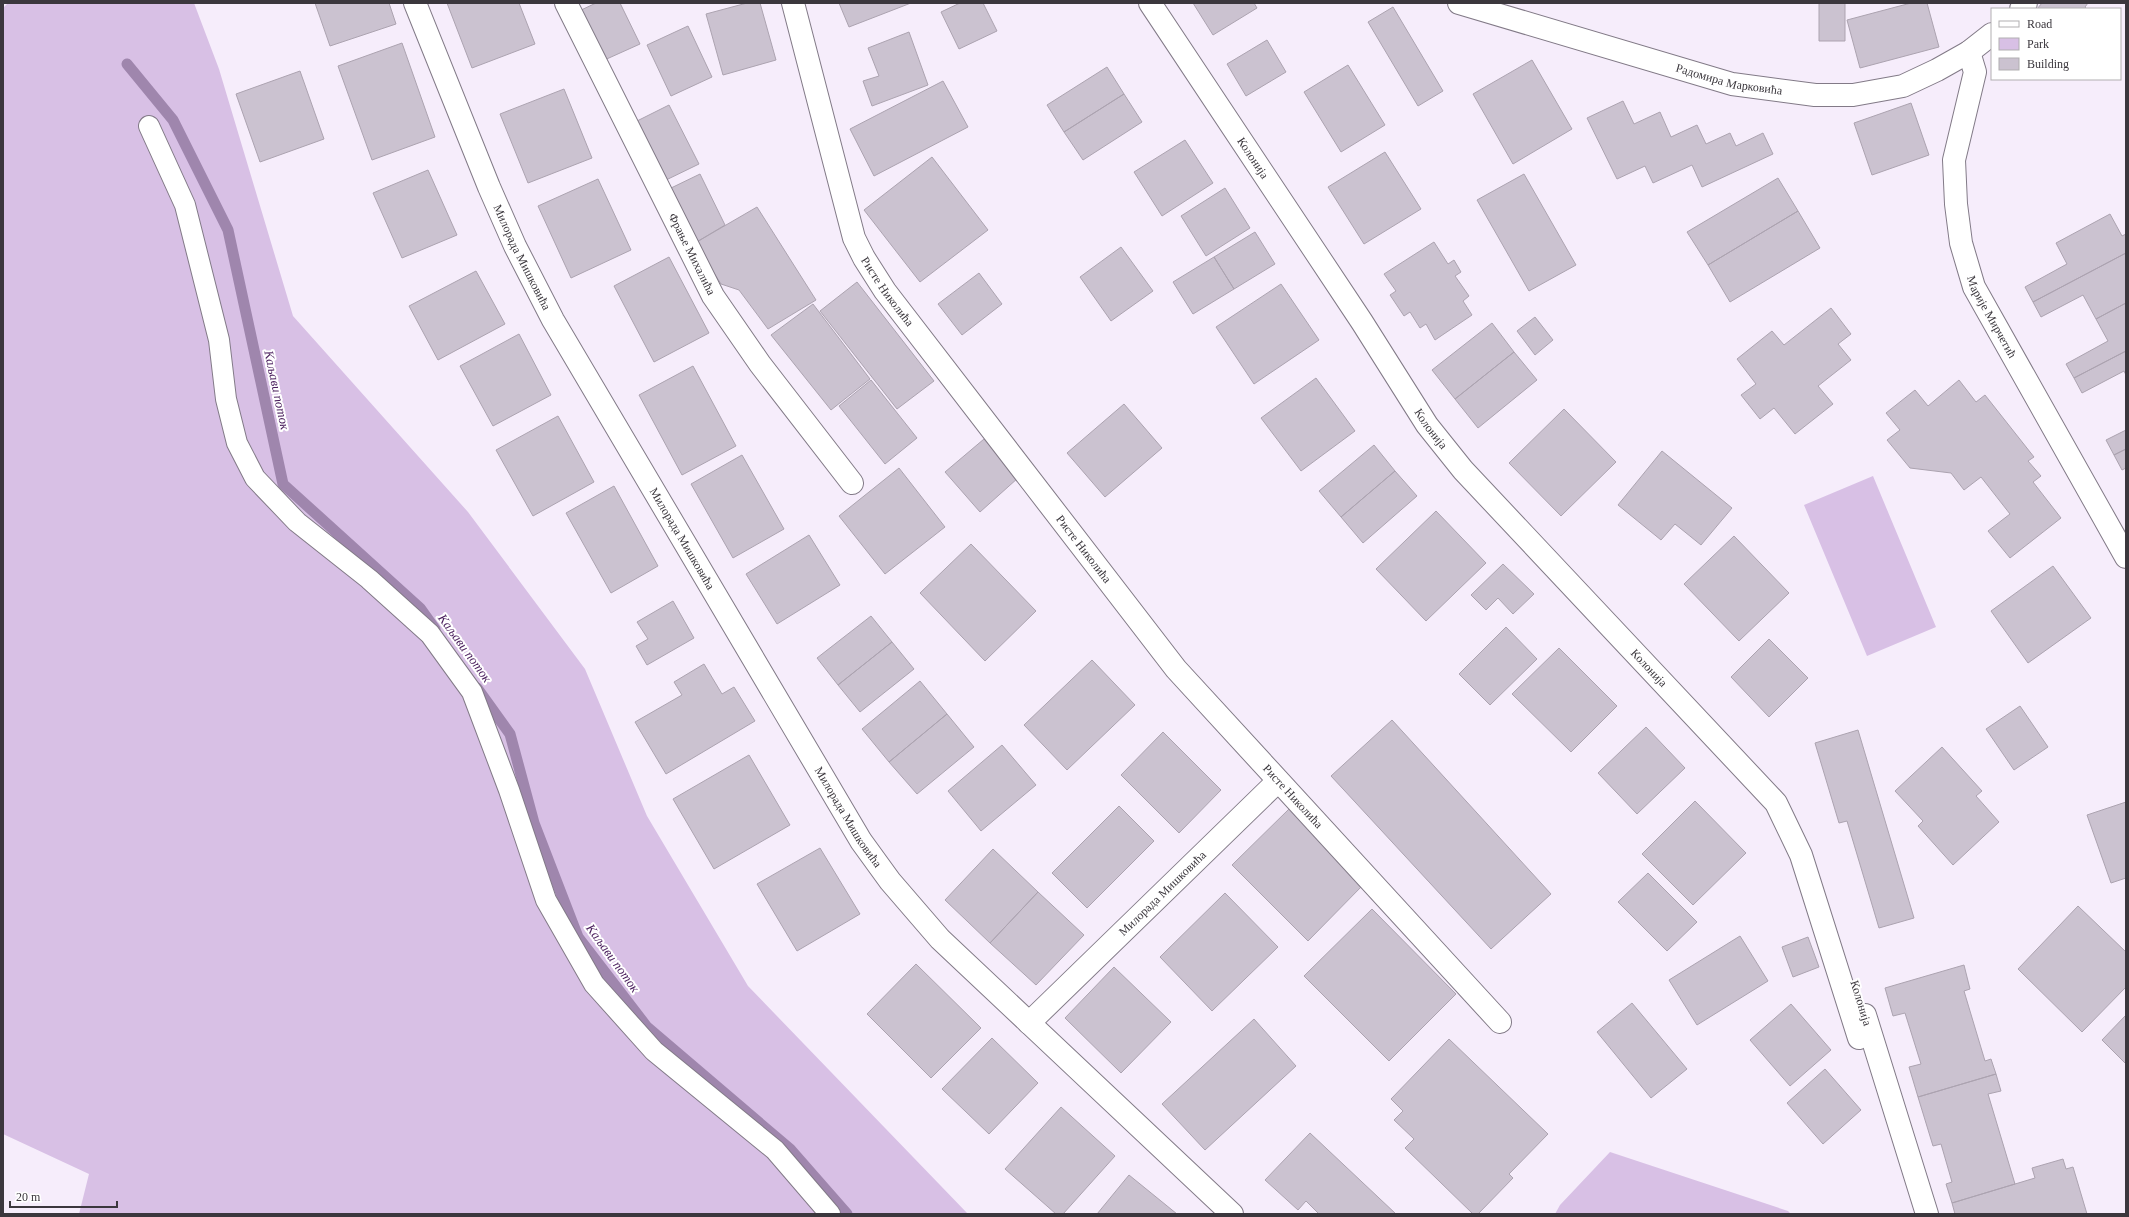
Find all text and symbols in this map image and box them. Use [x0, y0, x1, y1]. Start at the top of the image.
legend [1991, 8, 2121, 80]
text: Road [2027, 17, 2052, 31]
text: Park [2027, 37, 2049, 51]
text: Building [2027, 57, 2069, 71]
street label: Радомира Марковића [1674, 61, 1784, 98]
street label: Колонија [1234, 135, 1272, 182]
street label: Милорада Мишковића [491, 202, 554, 313]
street label: Фрање Михалића [666, 211, 719, 298]
street label: Ристе Николића [858, 254, 917, 330]
street label: Марије Мирчетић [1964, 274, 2020, 360]
water label: Каљави поток [261, 348, 293, 432]
street label: Колонија [1411, 406, 1451, 452]
street label: Милорада Мишковића [647, 485, 718, 593]
street label: Ристе Николића [1053, 512, 1115, 586]
water label: Каљави поток [435, 610, 495, 686]
street label: Колонија [1628, 646, 1671, 690]
street label: Ристе Николића [1260, 761, 1326, 832]
street label: Милорада Мишковића [812, 764, 885, 871]
street label: Милорада Мишковића [1116, 848, 1209, 939]
water label: Каљави поток [583, 920, 643, 996]
street label: Колонија [1847, 979, 1875, 1028]
scale bar [10, 1183, 117, 1209]
text: 20 m [16, 1190, 41, 1204]

